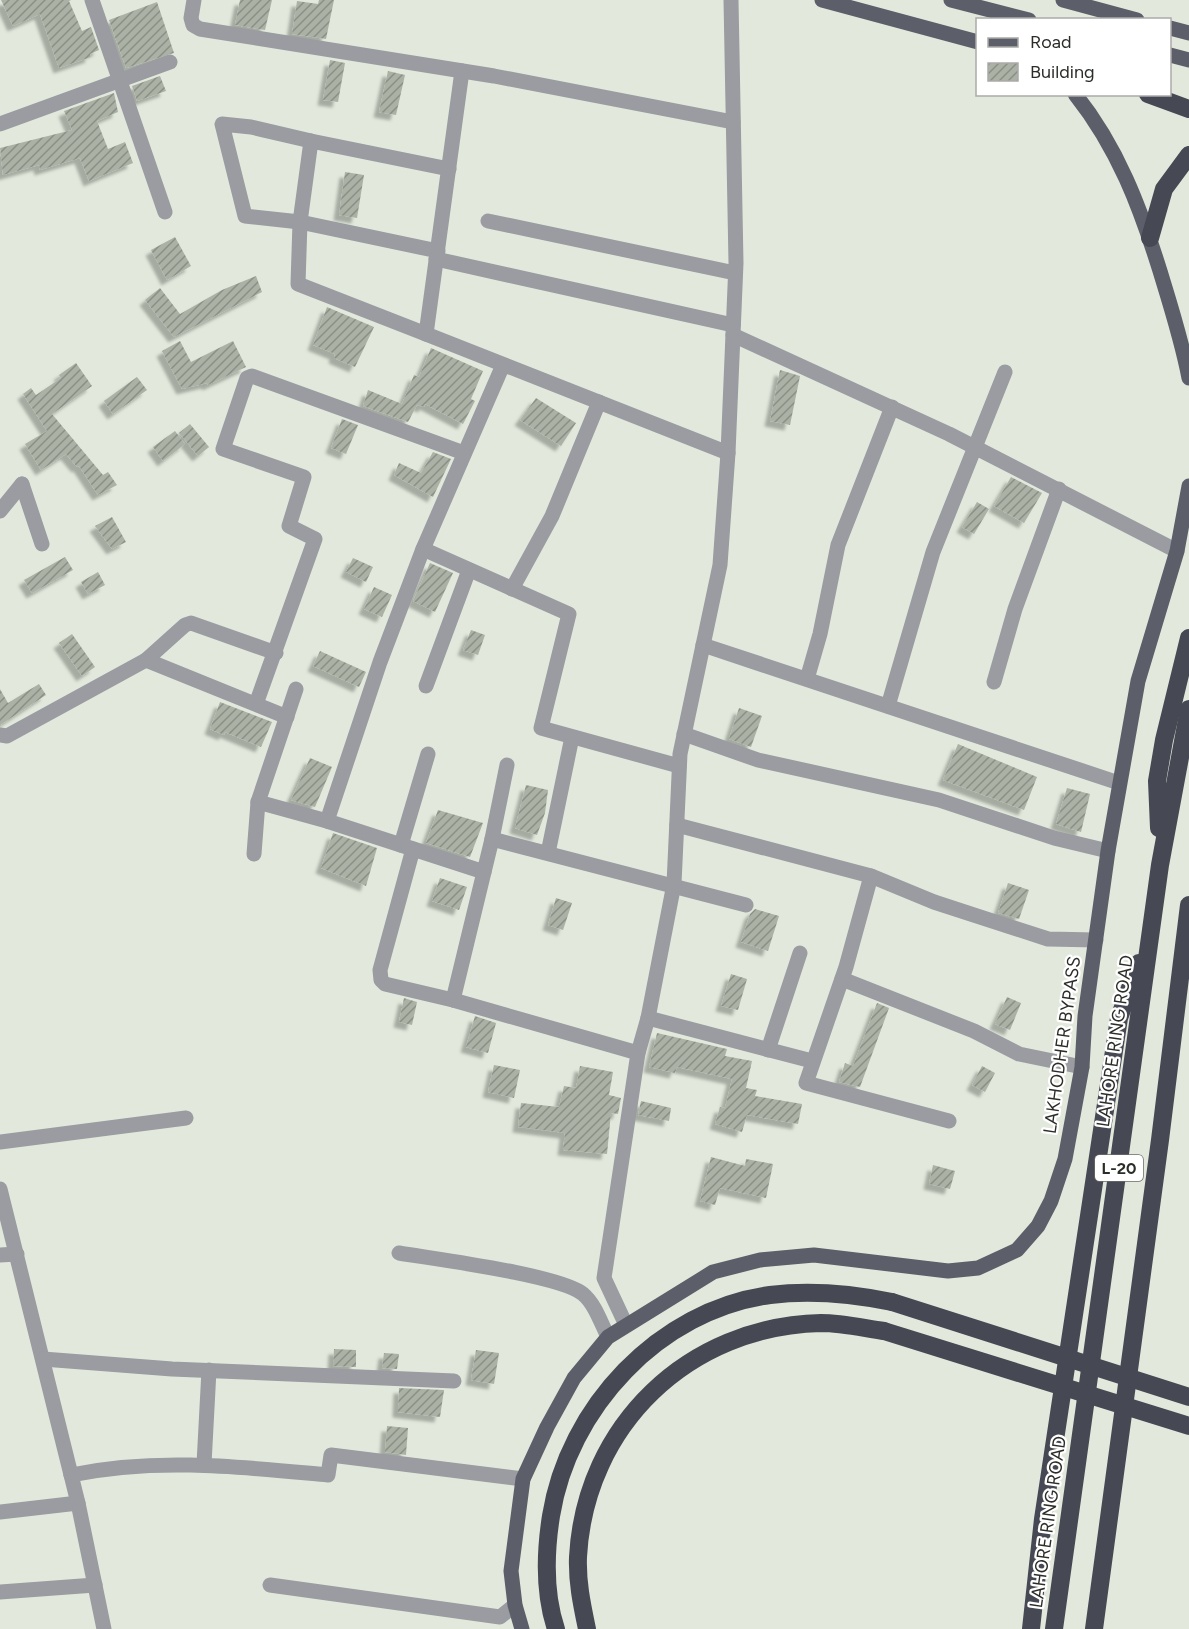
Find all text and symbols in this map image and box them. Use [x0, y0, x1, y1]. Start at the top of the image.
legend [976, 18, 1171, 96]
text: Road [1030, 31, 1071, 53]
text: Building [1030, 61, 1095, 83]
street label: LAHORE RING ROAD [1092, 954, 1138, 1128]
street label: LAKHODHER BYPASS [1039, 955, 1085, 1135]
road number: L-20 [1095, 1155, 1143, 1181]
street label: LAHORE RING ROAD [1025, 1435, 1071, 1609]

